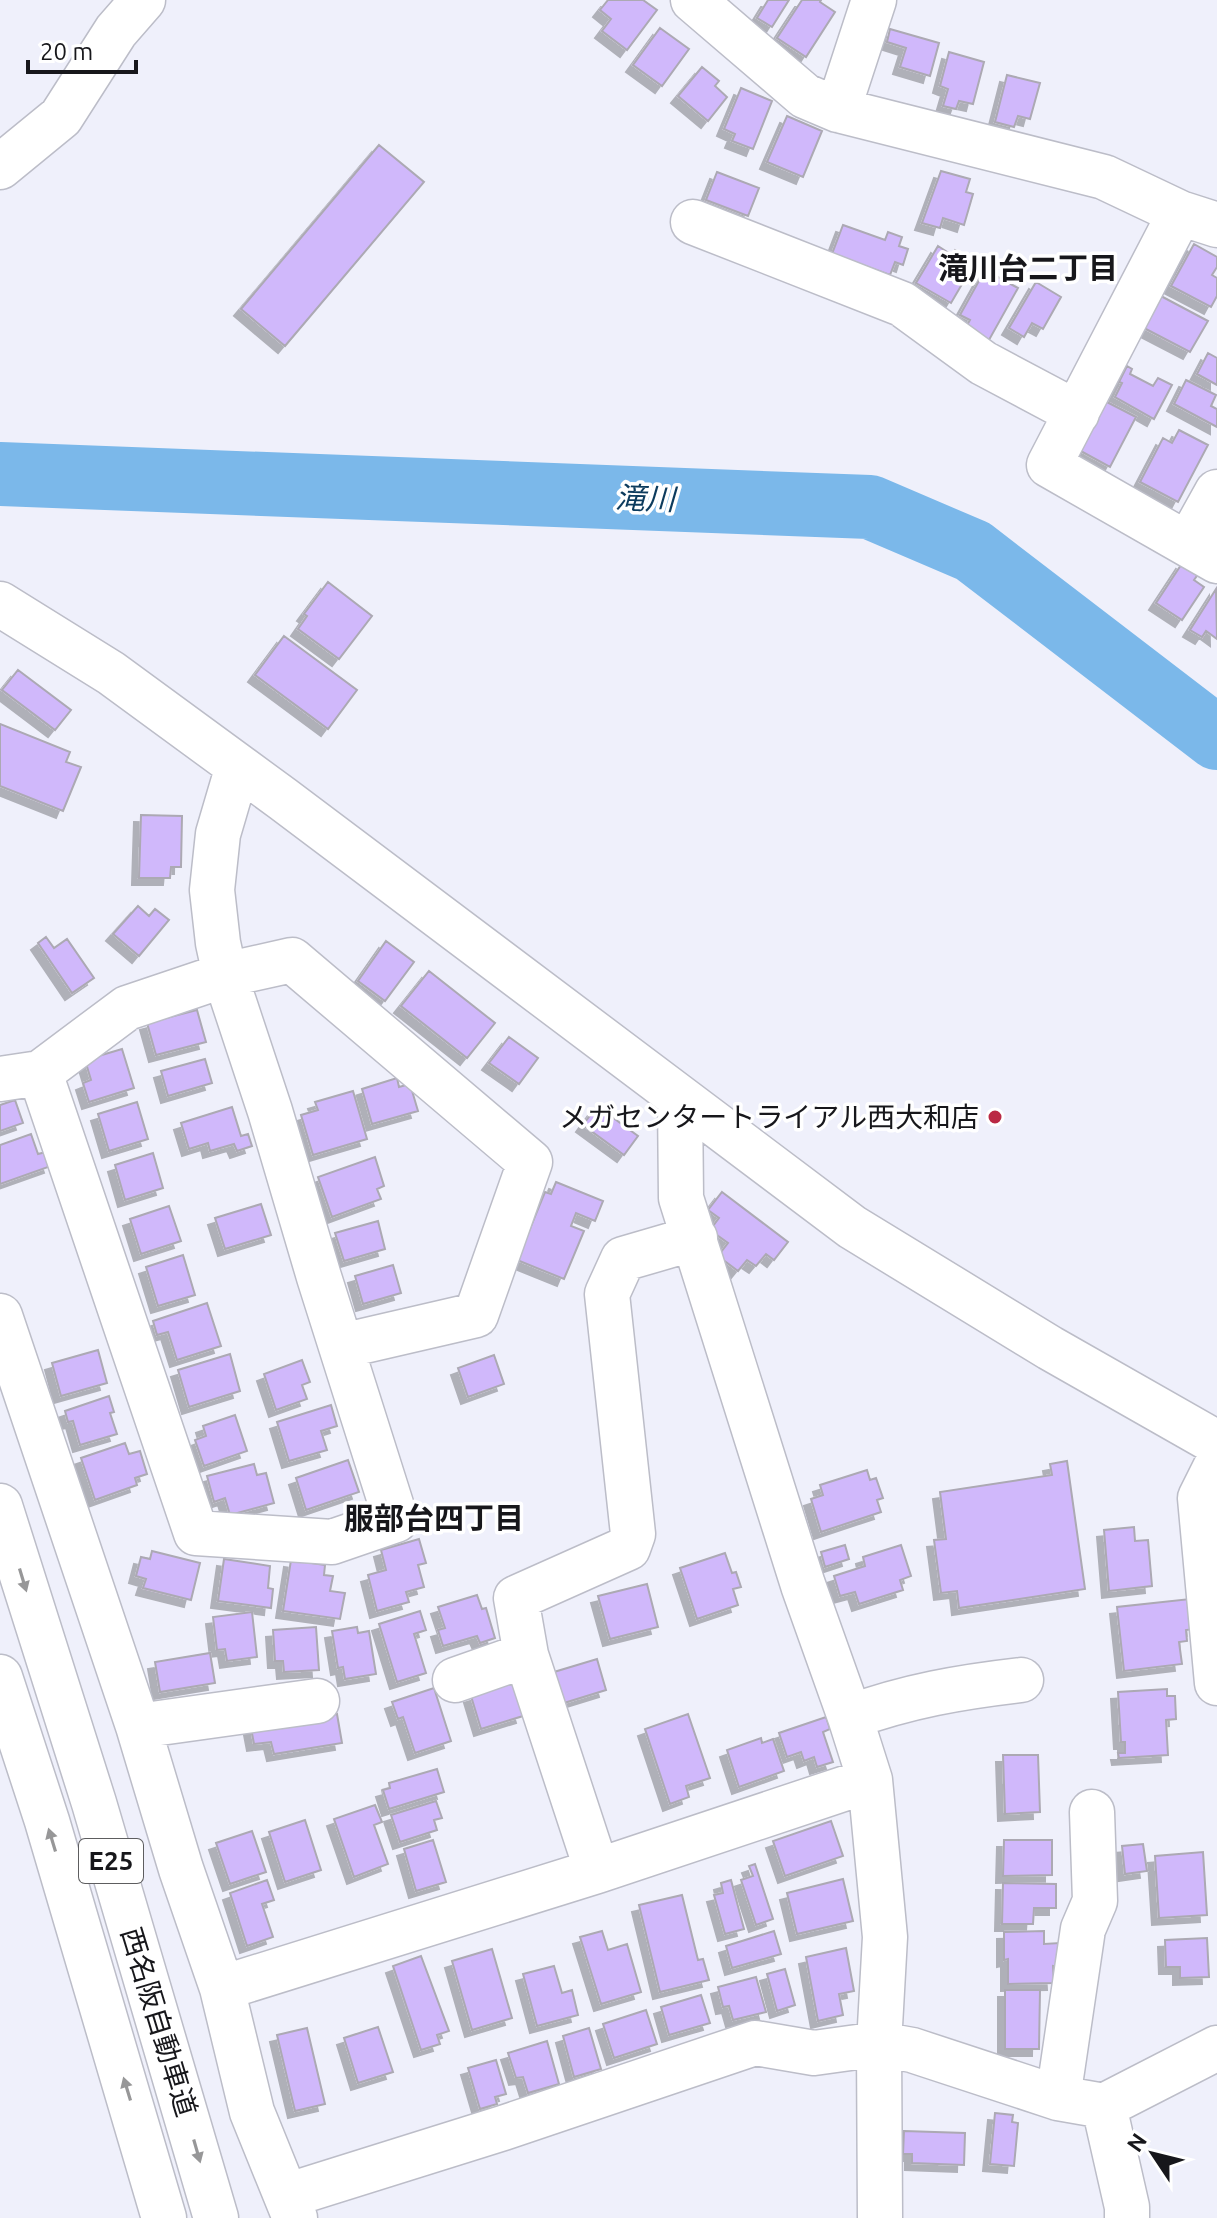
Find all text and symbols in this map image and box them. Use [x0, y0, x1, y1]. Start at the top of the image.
scale bar [28, 24, 136, 74]
text: 20 m [40, 38, 93, 65]
district label: 滝川台二丁目 [938, 251, 1118, 285]
water label: 滝川 [614, 480, 679, 516]
place label: メガセンタートライアル西大和店 [559, 1101, 979, 1132]
marker: メガセンタートライアル西大和店 [986, 1108, 1004, 1126]
district label: 服部台四丁目 [344, 1501, 524, 1535]
one-way arrow [18, 1569, 30, 1593]
one-way arrow [45, 1828, 58, 1852]
road number: E25 [79, 1839, 143, 1883]
street label: 西名阪自動車道 [116, 1924, 203, 2120]
one-way arrow [120, 2077, 133, 2101]
north arrow [1113, 2114, 1193, 2194]
text: N [1121, 2128, 1151, 2156]
one-way arrow [191, 2139, 204, 2163]

